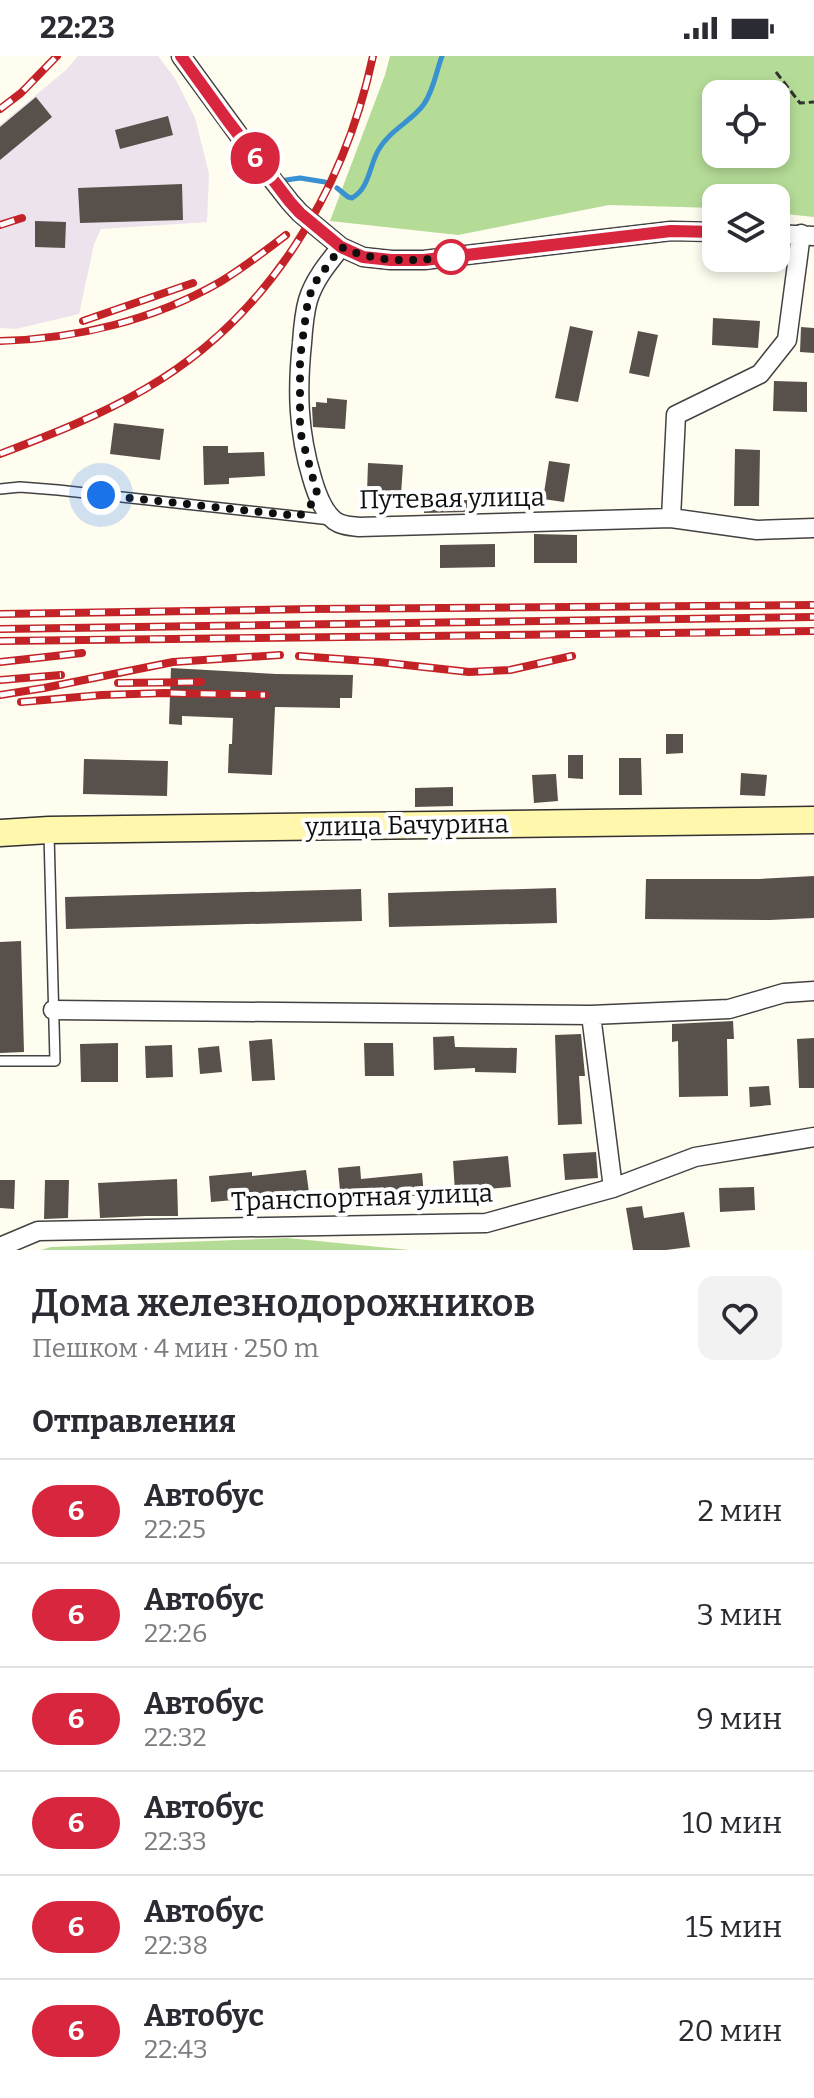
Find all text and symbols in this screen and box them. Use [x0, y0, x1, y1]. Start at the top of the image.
text: 22:23 [40, 10, 115, 46]
map controls [702, 80, 790, 272]
button: locate [702, 80, 790, 168]
line badge: 6 [229, 132, 281, 184]
text: 6 [247, 141, 263, 174]
button: layers [702, 184, 790, 272]
unlabelled marker [434, 240, 468, 274]
your location [81, 475, 121, 515]
street label: Путевая улица [359, 481, 545, 516]
street label: улица Бачурина [304, 808, 509, 843]
street label: Транспортная улица [230, 1177, 494, 1218]
button: heart [698, 1276, 782, 1360]
text: Дома железнодорожников [32, 1280, 535, 1326]
text: Пешком · 4 мин · 250 m [32, 1333, 319, 1364]
text: Отправления [32, 1404, 236, 1440]
text: Автобус [144, 1478, 264, 1514]
text: 2 мин [697, 1493, 782, 1529]
text: 6 [68, 1494, 84, 1527]
text: 22:25 [144, 1514, 206, 1545]
text: Автобус [144, 1582, 264, 1618]
text: 3 мин [697, 1597, 782, 1633]
text: 6 [68, 1598, 84, 1631]
text: 22:26 [144, 1618, 207, 1649]
text: Автобус [144, 1686, 264, 1722]
text: 9 мин [696, 1701, 782, 1737]
text: 6 [68, 1702, 84, 1735]
text: 22:32 [144, 1722, 207, 1753]
text: Автобус [144, 1790, 264, 1826]
text: 10 мин [682, 1805, 782, 1841]
text: 6 [68, 1806, 84, 1839]
text: 22:33 [144, 1826, 207, 1857]
text: Автобус [144, 1894, 264, 1930]
text: 15 мин [686, 1909, 782, 1945]
text: 6 [68, 1910, 84, 1943]
text: 22:38 [144, 1930, 208, 1961]
text: Автобус [144, 1998, 264, 2034]
text: 20 мин [678, 2013, 782, 2049]
text: 6 [68, 2014, 84, 2047]
text: 22:43 [144, 2034, 208, 2065]

